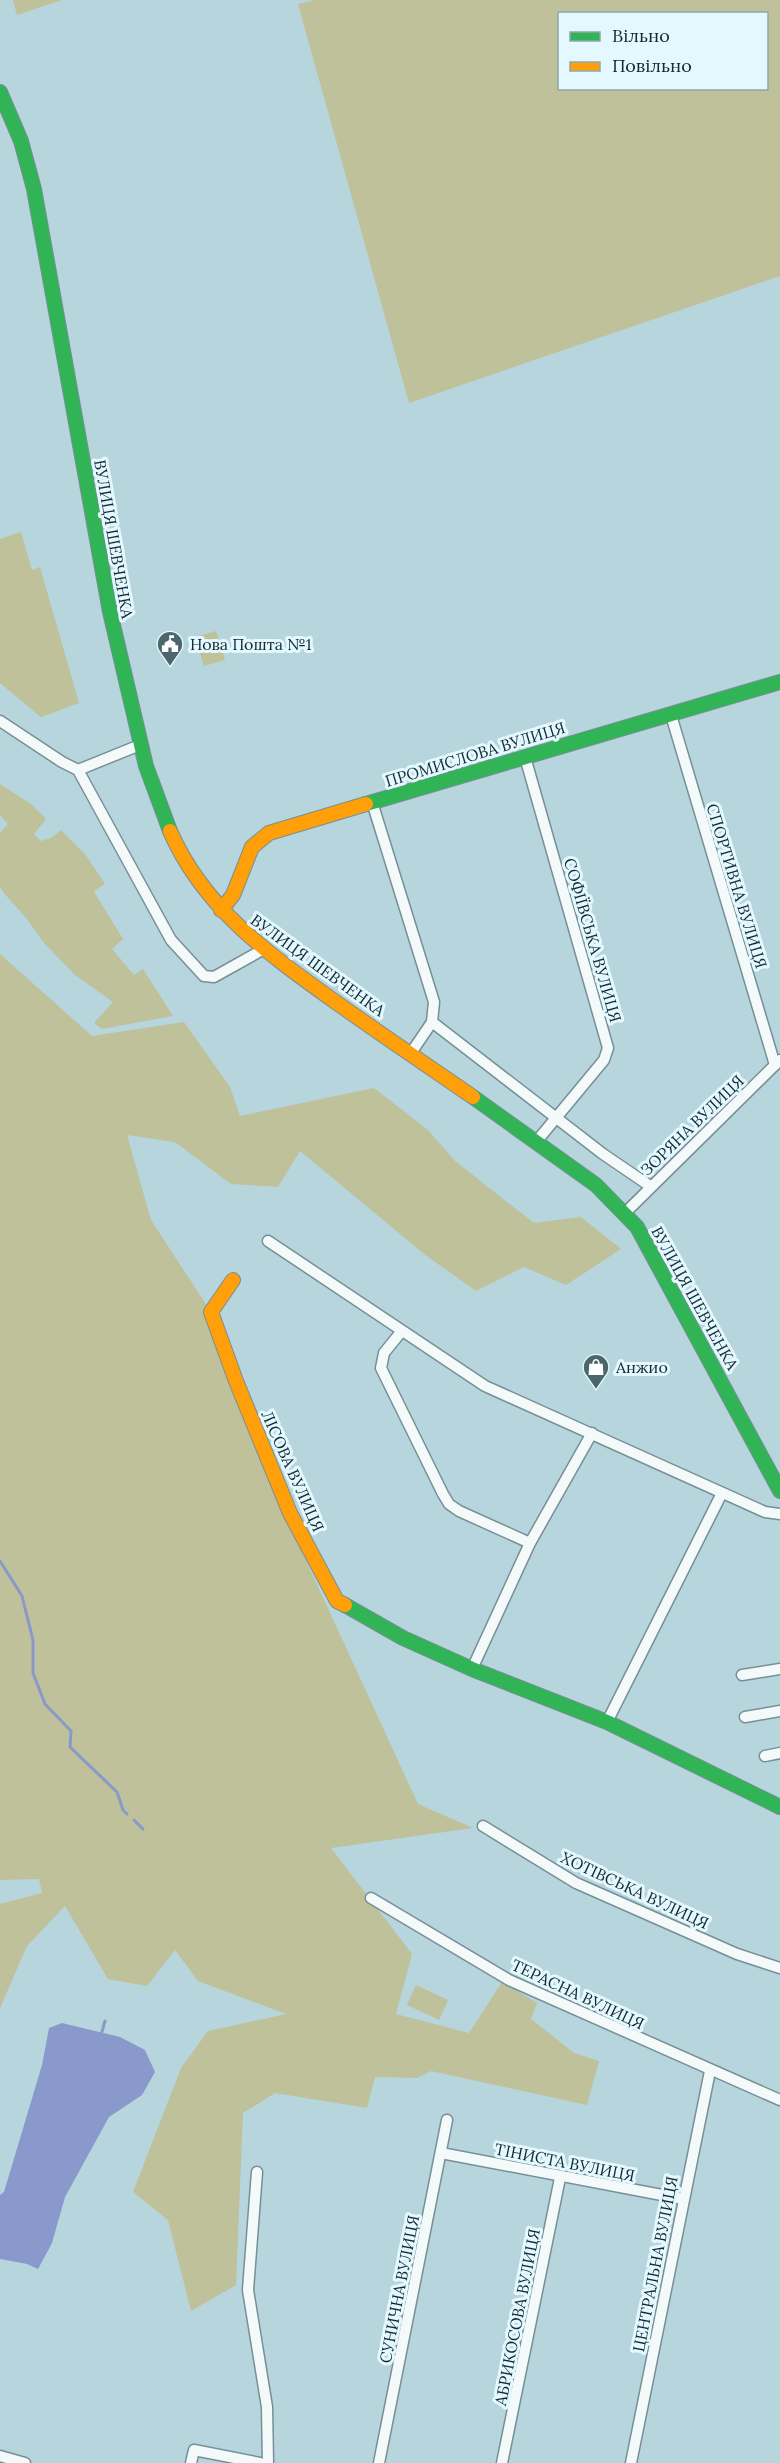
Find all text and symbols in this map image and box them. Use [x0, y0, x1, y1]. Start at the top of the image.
legend [558, 12, 768, 90]
text: Вільно [612, 24, 670, 47]
text: Повільно [612, 54, 692, 77]
street label: ВУЛИЦЯ ШЕВЧЕНКА [90, 458, 138, 621]
public building icon: Нова Пошта №1 [155, 629, 185, 667]
place label: Нова Пошта №1 [190, 634, 312, 654]
street label: ПРОМИСЛОВА ВУЛИЦЯ [383, 717, 567, 791]
street label: СПОРТИВНА ВУЛИЦЯ [702, 801, 772, 971]
street label: СОФІЇВСЬКА ВУЛИЦЯ [560, 856, 626, 1024]
street label: ВУЛИЦЯ ШЕВЧЕНКА [247, 910, 390, 1021]
street label: ЗОРЯНА ВУЛИЦЯ [636, 1071, 748, 1179]
street label: ВУЛИЦЯ ШЕВЧЕНКА [647, 1223, 743, 1374]
shop icon: Анжио [581, 1352, 611, 1390]
place label: Анжио [615, 1357, 668, 1377]
street label: ЛІСОВА ВУЛИЦЯ [257, 1407, 329, 1535]
street label: ХОТІВСЬКА ВУЛИЦЯ [558, 1847, 712, 1933]
street label: ТЕРАСНА ВУЛИЦЯ [508, 1954, 648, 2034]
street label: ТІНИСТА ВУЛИЦЯ [493, 2139, 637, 2185]
street label: ЦЕНТРАЛЬНА ВУЛИЦЯ [628, 2175, 682, 2353]
street label: СУНИЧНА ВУЛИЦЯ [375, 2213, 423, 2365]
street label: АБРИКОСОВА ВУЛИЦЯ [490, 2227, 544, 2408]

